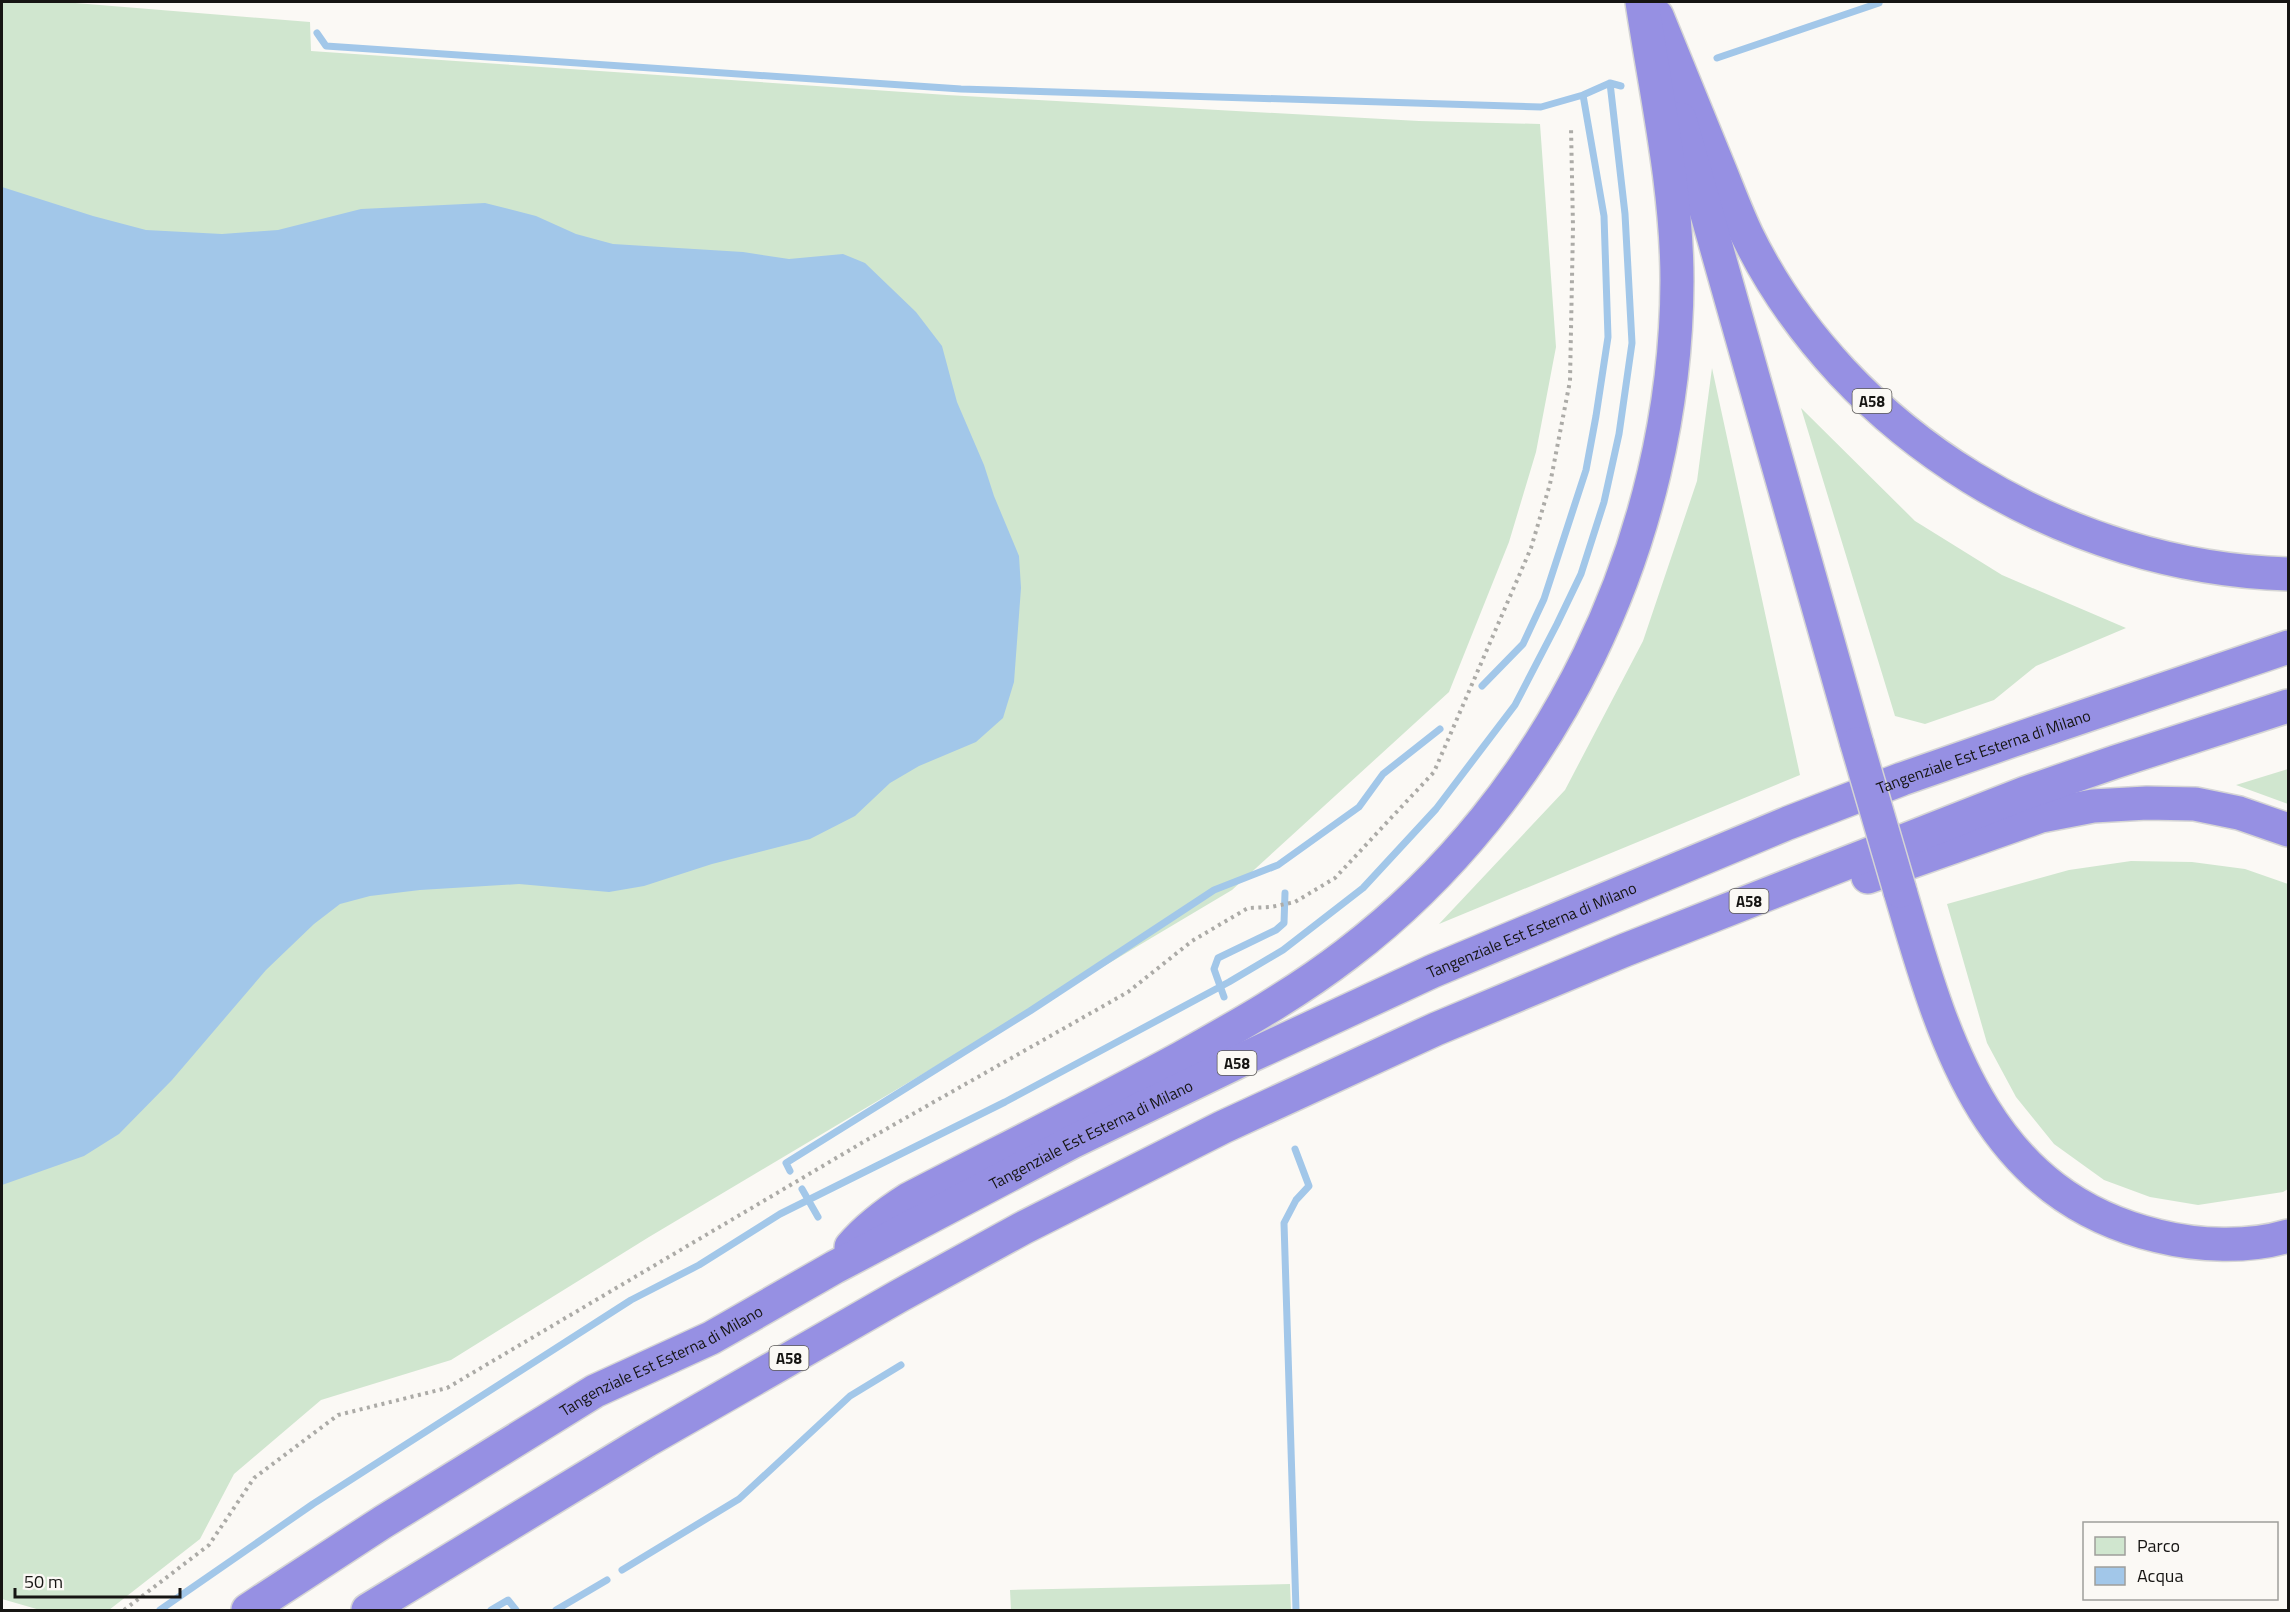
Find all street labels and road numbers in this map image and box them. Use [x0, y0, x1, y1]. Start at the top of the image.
road number: A58 [1852, 389, 1892, 413]
street label: Tangenziale Est Esterna di Milano [1873, 703, 2094, 800]
street label: Tangenziale Est Esterna di Milano [1423, 875, 1640, 984]
road number: A58 [1730, 889, 1768, 913]
road number: A58 [1218, 1051, 1256, 1075]
street label: Tangenziale Est Esterna di Milano [985, 1073, 1197, 1196]
street label: Tangenziale Est Esterna di Milano [555, 1299, 767, 1422]
road number: A58 [770, 1346, 808, 1370]

